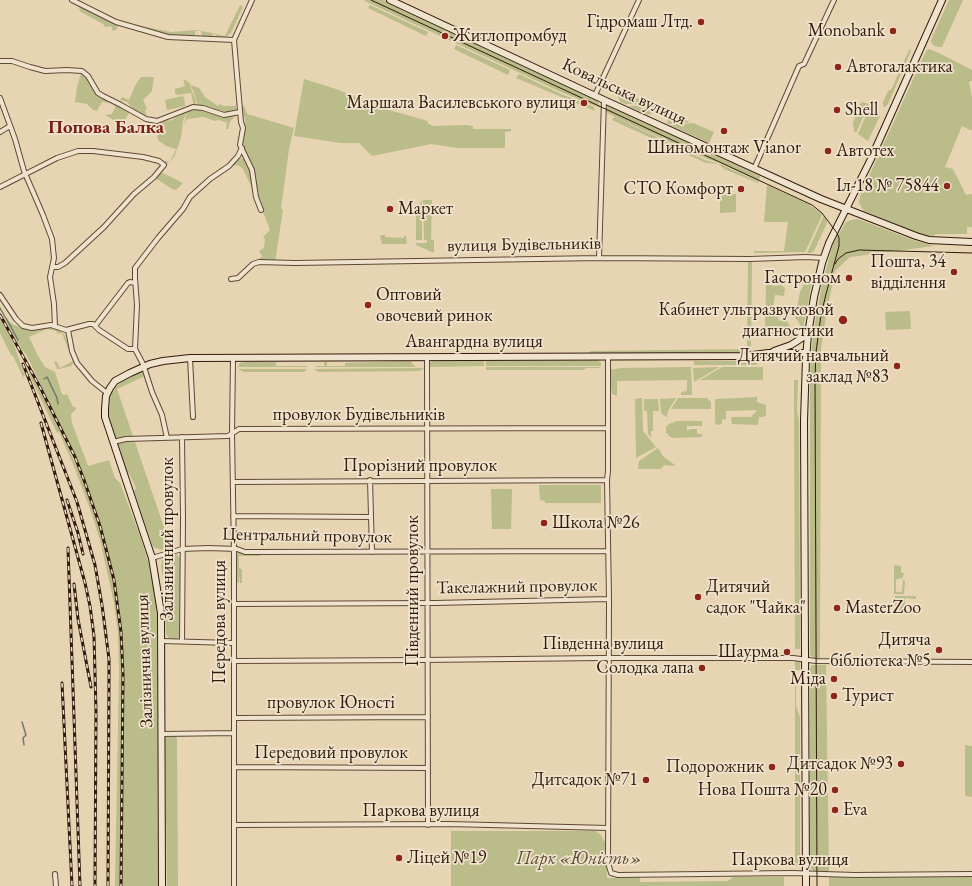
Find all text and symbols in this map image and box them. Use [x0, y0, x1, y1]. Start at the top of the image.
place label: Гідромаш Лтд. [586, 11, 693, 33]
marker: Гідромаш Лтд. [696, 17, 706, 27]
place label: Monobank [808, 20, 885, 42]
place label: Житлопромбуд [453, 25, 567, 47]
marker: Monobank [888, 26, 898, 36]
marker: Житлопромбуд [440, 31, 450, 41]
street label: Ковальська вулиця [558, 54, 690, 130]
place label: Автогалактика [846, 56, 953, 78]
marker: Автогалактика [833, 62, 843, 72]
place label: Маршала Василевського вулиця [347, 92, 576, 114]
marker: Маршала Василевського вулиця [579, 98, 589, 108]
place label: Shell [845, 99, 878, 121]
marker: Shell [832, 105, 842, 115]
district label: Попова Балка [48, 117, 164, 139]
marker: Шиномонтаж Vianor [719, 126, 729, 136]
place label: Шиномонтаж Vianor [647, 137, 801, 159]
place label: Автотех [836, 140, 894, 162]
marker: Автотех [823, 146, 833, 156]
place label: Іл-18 № 75844 [836, 175, 939, 197]
place label: СТО Комфорт [624, 178, 733, 200]
marker: Іл-18 № 75844 [942, 181, 952, 191]
marker: СТО Комфорт [736, 184, 746, 194]
place label: Маркет [398, 198, 453, 220]
marker: Маркет [385, 204, 395, 214]
street label: вулиця Будівельників [447, 233, 601, 257]
place label: Пошта, 34 відділення [870, 251, 946, 294]
place label: Гастроном [764, 267, 841, 289]
marker: Пошта, 34 відділення [949, 267, 959, 277]
marker: Гастроном [844, 273, 854, 283]
place label: Оптовий овочевий ринок [376, 284, 493, 326]
place label: Кабинет ультразвуковой диагностики [659, 299, 834, 342]
marker: Оптовий овочевий ринок [363, 300, 373, 310]
marker: Кабинет ультразвуковой диагностики [837, 314, 849, 326]
street label: Авангардна вулиця [405, 331, 543, 353]
place label: Дитячий навчальний заклад №83 [738, 345, 889, 388]
marker: Дитячий навчальний заклад №83 [892, 361, 902, 371]
street label: провулок Будівельників [273, 404, 445, 426]
street label: Прорізний провулок [343, 455, 497, 477]
street label: Залізничний провулок [157, 457, 179, 621]
place label: Школа №26 [552, 512, 640, 534]
street label: Південний провулок [402, 515, 424, 667]
marker: Школа №26 [539, 518, 549, 528]
street label: Центральний провулок [222, 524, 392, 548]
street label: Передова вулиця [209, 560, 231, 684]
street label: Такелажний провулок [436, 575, 598, 599]
place label: Дитячий садок "Чайка" [706, 576, 806, 618]
marker: Дитячий садок "Чайка" [693, 592, 703, 602]
street label: Залізнична вулиця [132, 594, 158, 728]
place label: MasterZoo [845, 597, 921, 619]
marker: MasterZoo [832, 603, 842, 613]
place label: Дитяча бібліотека №5 [830, 629, 931, 672]
street label: Південна вулиця [542, 633, 664, 655]
place label: Шаурма [718, 641, 779, 663]
marker: Дитяча бібліотека №5 [934, 645, 944, 655]
marker: Шаурма [782, 647, 792, 657]
place label: Солодка лапа [596, 657, 694, 679]
marker: Солодка лапа [697, 663, 707, 673]
place label: Міда [790, 668, 826, 690]
marker: Міда [829, 674, 839, 684]
place label: Турист [842, 685, 894, 707]
marker: Турист [829, 691, 839, 701]
street label: провулок Юності [267, 692, 395, 714]
street label: Передовий провулок [254, 742, 408, 764]
place label: Дитсадок №93 [787, 753, 893, 775]
place label: Подорожник [666, 756, 764, 778]
marker: Дитсадок №93 [896, 759, 906, 769]
marker: Подорожник [767, 762, 777, 772]
place label: Дитсадок №71 [532, 769, 638, 791]
marker: Дитсадок №71 [641, 775, 651, 785]
place label: Нова Пошта №20 [698, 779, 827, 801]
marker: Нова Пошта №20 [830, 785, 840, 795]
place label: Eva [843, 799, 867, 821]
street label: Паркова вулиця [362, 800, 480, 822]
marker: Eva [830, 805, 840, 815]
place label: Ліцей №19 [407, 847, 486, 869]
park label: Парк «Юність» [516, 848, 642, 870]
street label: Паркова вулиця [731, 849, 849, 871]
marker: Ліцей №19 [394, 853, 404, 863]

